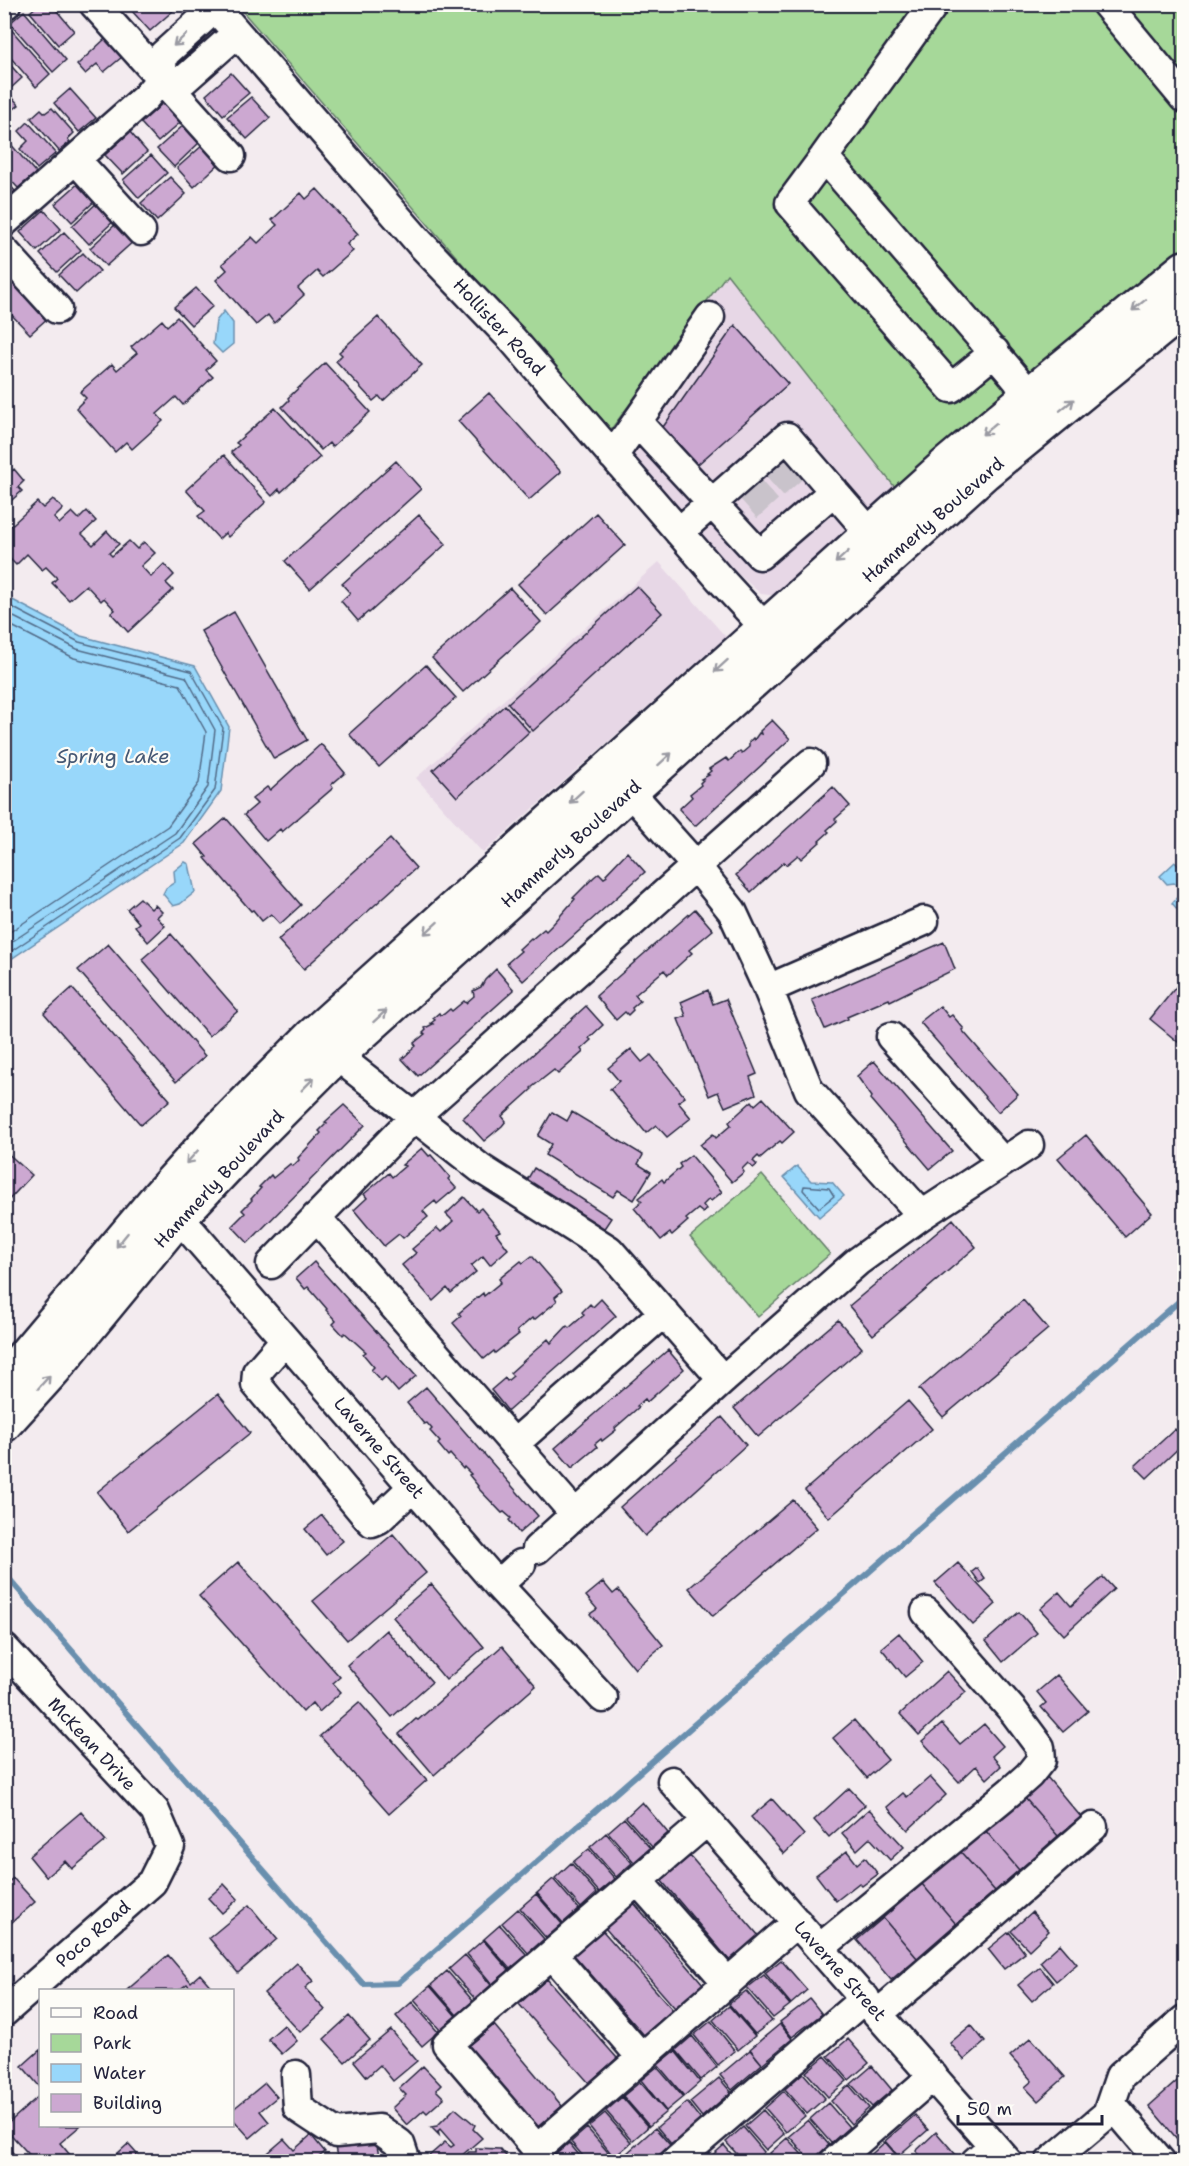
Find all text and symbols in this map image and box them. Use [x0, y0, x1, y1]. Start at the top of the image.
one-way arrow [173, 33, 188, 47]
street label: Hollister Road [448, 273, 550, 381]
one-way arrow [1131, 298, 1147, 311]
one-way arrow [1059, 398, 1075, 411]
one-way arrow [981, 422, 997, 435]
street label: Hammerly Boulevard [857, 452, 1009, 588]
one-way arrow [834, 551, 850, 564]
one-way arrow [714, 659, 729, 673]
water label: Spring Lake [57, 743, 169, 769]
one-way arrow [657, 752, 672, 766]
street label: Hammerly Boulevard [496, 775, 646, 913]
one-way arrow [569, 790, 584, 804]
one-way arrow [424, 921, 439, 935]
one-way arrow [373, 1009, 388, 1023]
one-way arrow [301, 1077, 316, 1092]
street label: Hammerly Boulevard [149, 1105, 289, 1253]
one-way arrow [185, 1149, 199, 1164]
one-way arrow [115, 1232, 128, 1248]
one-way arrow [37, 1375, 51, 1390]
street label: Laverne Street [328, 1392, 430, 1504]
street label: McKean Drive [43, 1692, 141, 1796]
street label: Poco Road [51, 1895, 135, 1973]
street label: Laverne Street [788, 1916, 892, 2026]
legend [39, 1989, 234, 2127]
text: Road [93, 2001, 138, 2025]
text: Park [93, 2031, 132, 2055]
text: Water [93, 2061, 146, 2085]
scale bar [958, 2088, 1102, 2126]
text: Building [93, 2091, 162, 2115]
text: 50 m [967, 2097, 1012, 2121]

